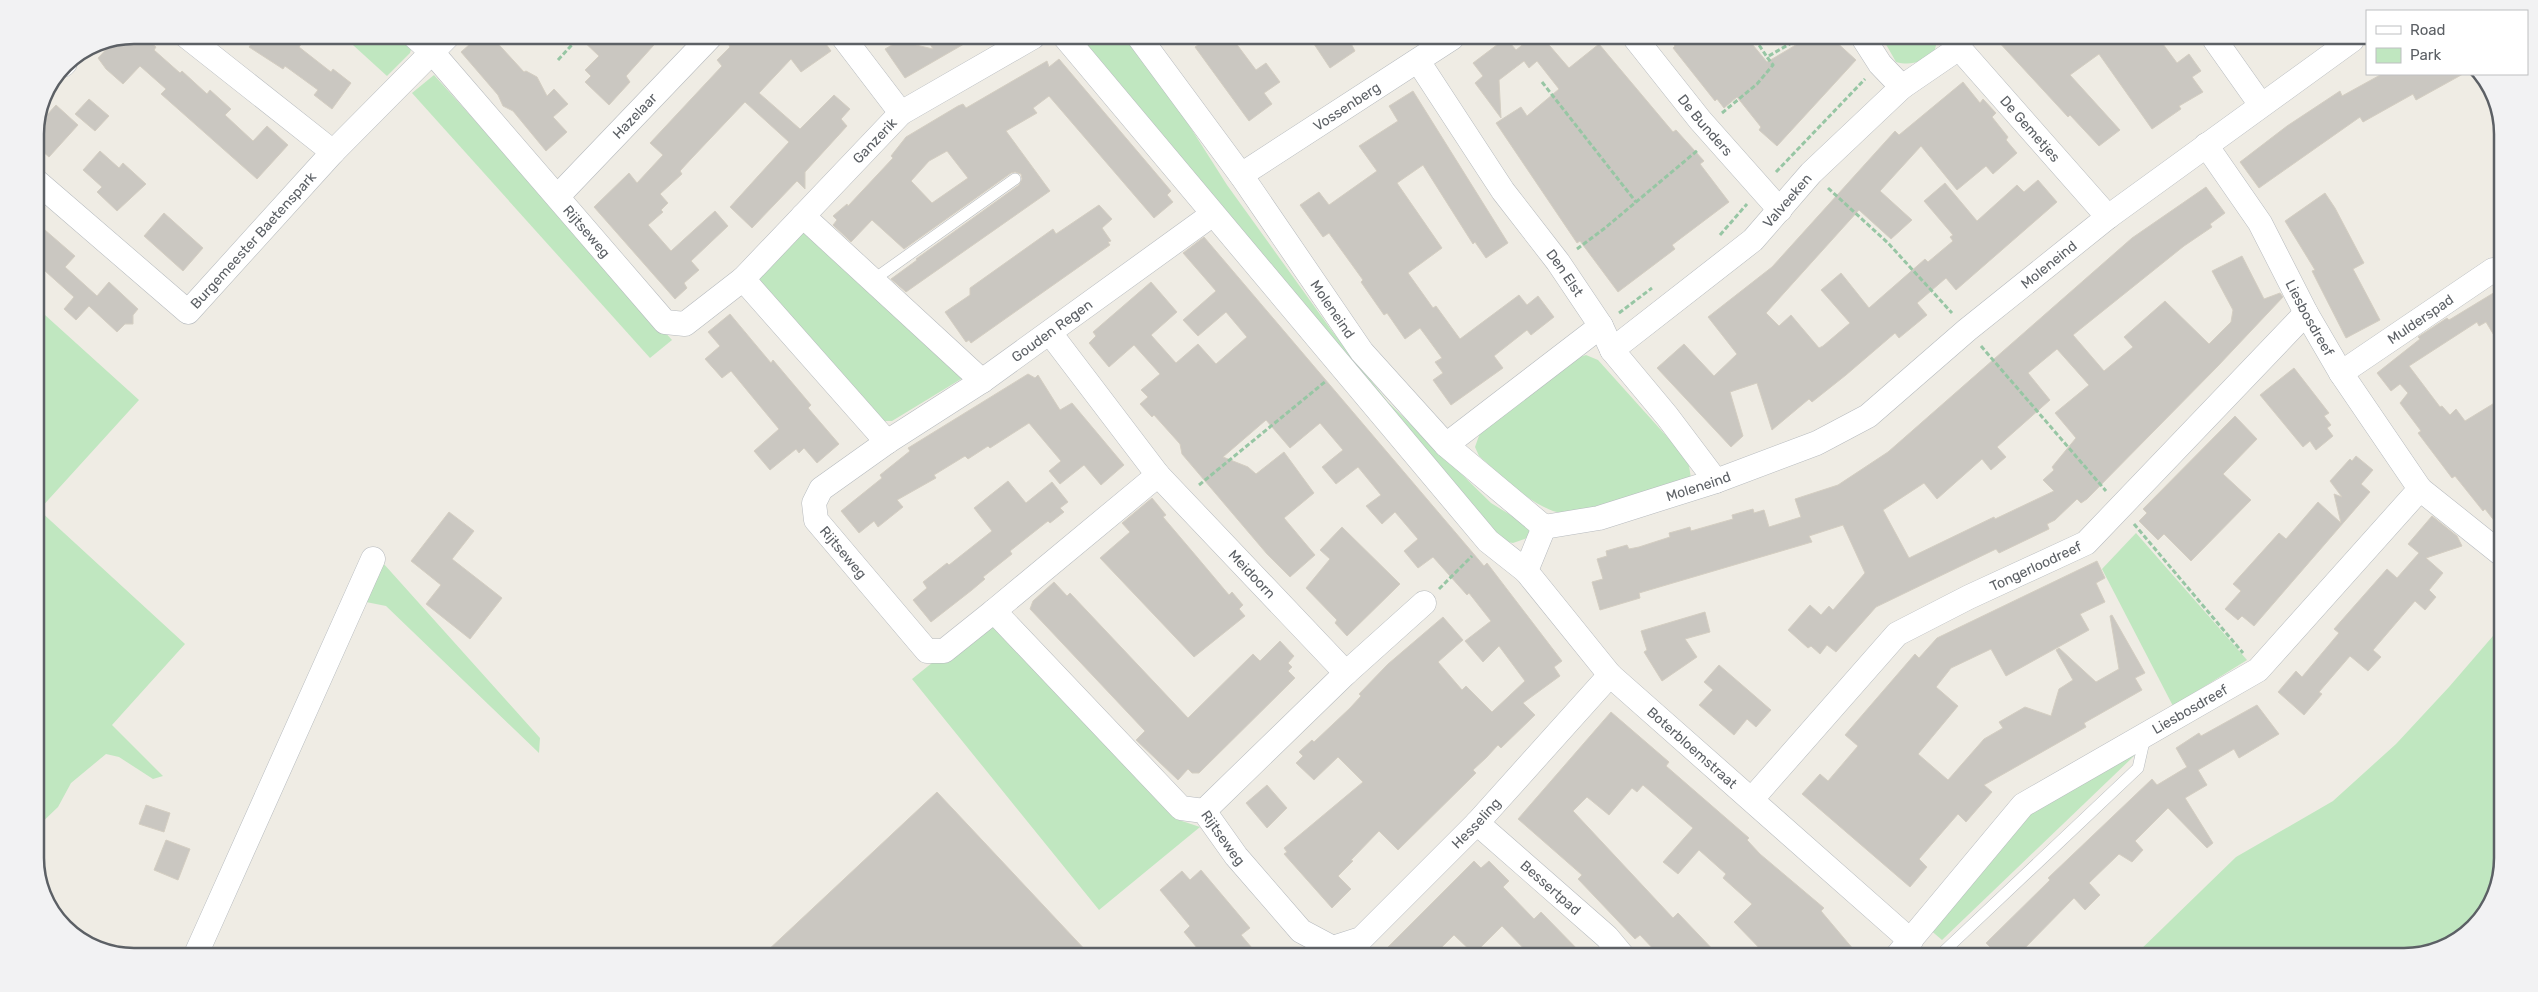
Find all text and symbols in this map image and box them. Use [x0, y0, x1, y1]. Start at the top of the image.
legend [2366, 10, 2528, 75]
text: Road [2410, 21, 2446, 39]
text: Park [2410, 46, 2441, 64]
street label: Vossenberg [1310, 78, 1384, 134]
street label: Hazelaar [609, 89, 661, 142]
street label: De Bunders [1674, 91, 1736, 160]
street label: De Gemetjes [1997, 92, 2064, 165]
street label: Ganzerik [849, 114, 901, 167]
street label: Burgemeester Baetenspark [187, 168, 320, 312]
street label: Valveeken [1759, 170, 1815, 231]
street label: Rijtseweg [560, 202, 614, 261]
street label: Moleneind [2017, 237, 2080, 292]
street label: Den Elst [1543, 246, 1588, 300]
street label: Moleneind [1307, 277, 1359, 342]
street label: Liesbosdreef [2282, 277, 2338, 359]
street label: Mulderspad [2384, 291, 2457, 348]
street label: Gouden Regen [1008, 296, 1096, 365]
street label: Moleneind [1664, 468, 1733, 505]
street label: Rijtseweg [816, 523, 871, 582]
street label: Tongerloodreef [1987, 538, 2085, 595]
street label: Meidoorn [1225, 546, 1279, 602]
street label: Liesbosdreef [2149, 681, 2231, 738]
street label: Boterbloemstraat [1644, 703, 1741, 792]
street label: Hesseling [1448, 794, 1504, 852]
street label: Rijtseweg [1198, 807, 1249, 869]
street label: Bessertpad [1517, 857, 1584, 919]

